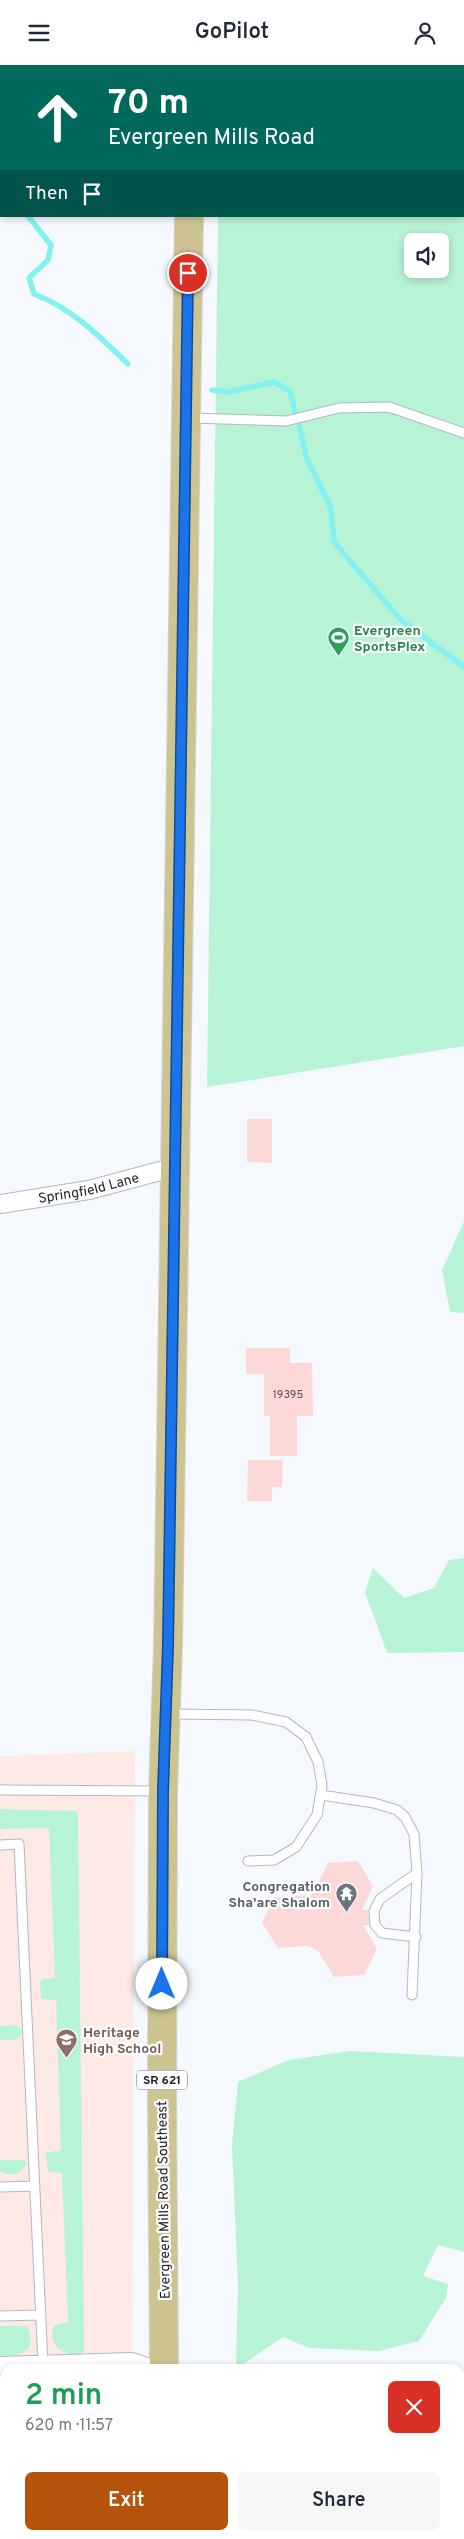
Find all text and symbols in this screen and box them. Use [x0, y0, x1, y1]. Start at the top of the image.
icon: menu [25, 19, 53, 47]
text: GoPilot [195, 19, 269, 46]
icon: person [411, 19, 439, 47]
text: 70 m [108, 82, 189, 126]
icon: ahead [25, 85, 90, 150]
text: Evergreen Mills Road [108, 125, 315, 152]
icon: arrive [78, 180, 106, 208]
text: Then [25, 182, 68, 206]
map controls [404, 233, 449, 278]
button: sound [404, 233, 449, 278]
pin [167, 252, 209, 294]
icon: arrive [174, 259, 202, 287]
place label: Evergreen SportsPlex [354, 623, 425, 656]
sports icon: Evergreen SportsPlex [326, 626, 350, 657]
street label: Springfield Lane [37, 1170, 141, 1208]
house number: 19395 [273, 1388, 303, 1402]
place label: Congregation Sha'are Shalom [228, 1879, 330, 1912]
temple icon: Congregation Sha'are Shalom [334, 1882, 358, 1913]
position arrow [135, 1957, 187, 2009]
place label: Heritage High School [83, 2025, 161, 2058]
school or university icon: Heritage High School [55, 2028, 79, 2059]
road number: SR 621 [137, 2071, 187, 2089]
street label: Evergreen Mills Road Southeast [154, 2101, 175, 2299]
text: 2 min [25, 2378, 102, 2415]
button: close [388, 2381, 440, 2433]
text: 620 m · 11:57 [25, 2416, 113, 2436]
button: Exit [25, 2472, 228, 2530]
button: Share [238, 2472, 440, 2530]

